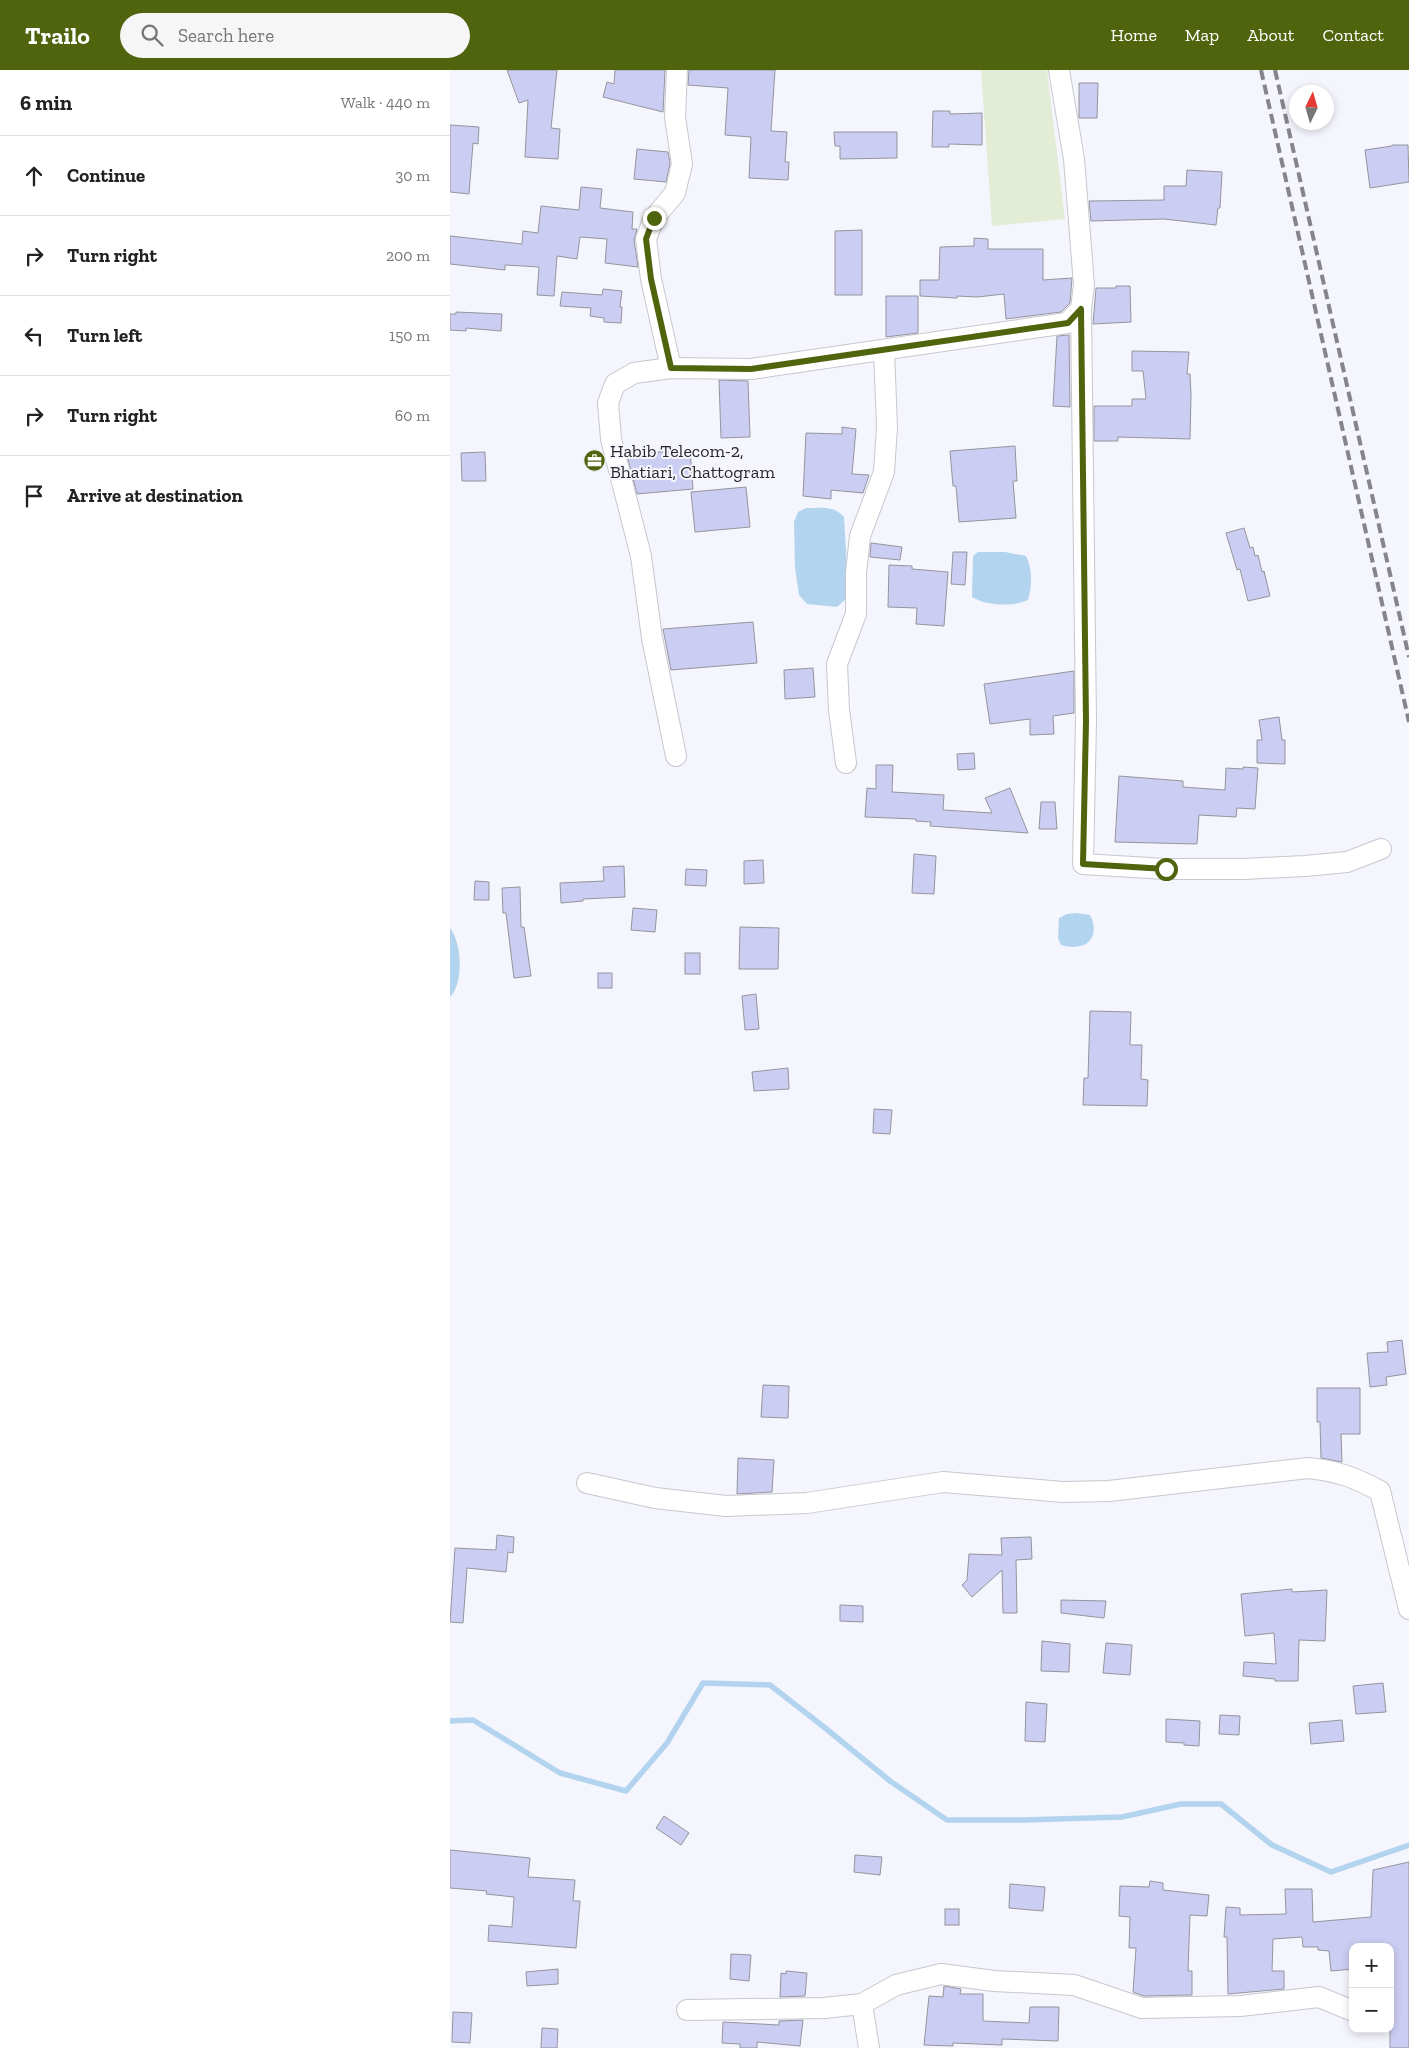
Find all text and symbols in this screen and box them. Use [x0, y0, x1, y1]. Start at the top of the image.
search box [120, 13, 470, 58]
text: Trailo [25, 21, 90, 50]
icon: search [138, 21, 166, 49]
text: Search here [178, 24, 274, 47]
text: Home [1110, 24, 1157, 46]
text: Map [1185, 24, 1219, 46]
text: About [1247, 24, 1294, 46]
text: Contact [1322, 24, 1384, 46]
north arrow [1289, 85, 1334, 130]
text: 6 min [20, 90, 72, 115]
text: Walk · 440 m [341, 93, 430, 112]
icon: ahead [20, 162, 48, 190]
text: Continue [67, 164, 145, 187]
text: 30 m [396, 166, 430, 185]
route end [643, 207, 666, 230]
icon: right [20, 242, 48, 270]
text: Turn right [67, 244, 157, 267]
text: 200 m [386, 246, 430, 265]
icon: left [20, 322, 48, 350]
text: Turn left [67, 324, 142, 347]
text: 150 m [389, 326, 430, 345]
icon: right [20, 402, 48, 430]
text: Turn right [67, 404, 157, 427]
text: 60 m [395, 406, 430, 425]
place label: Habib Telecom-2, Bhatiari, Chattogram [610, 440, 775, 483]
office icon: Habib Telecom-2, Bhatiari, Chattogram [582, 449, 606, 473]
icon: arrive [20, 482, 48, 510]
text: Arrive at destination [67, 484, 243, 507]
route start [1155, 858, 1178, 881]
map controls [1349, 1943, 1394, 2033]
button: + [1349, 1943, 1394, 1988]
button: − [1349, 1988, 1394, 2033]

